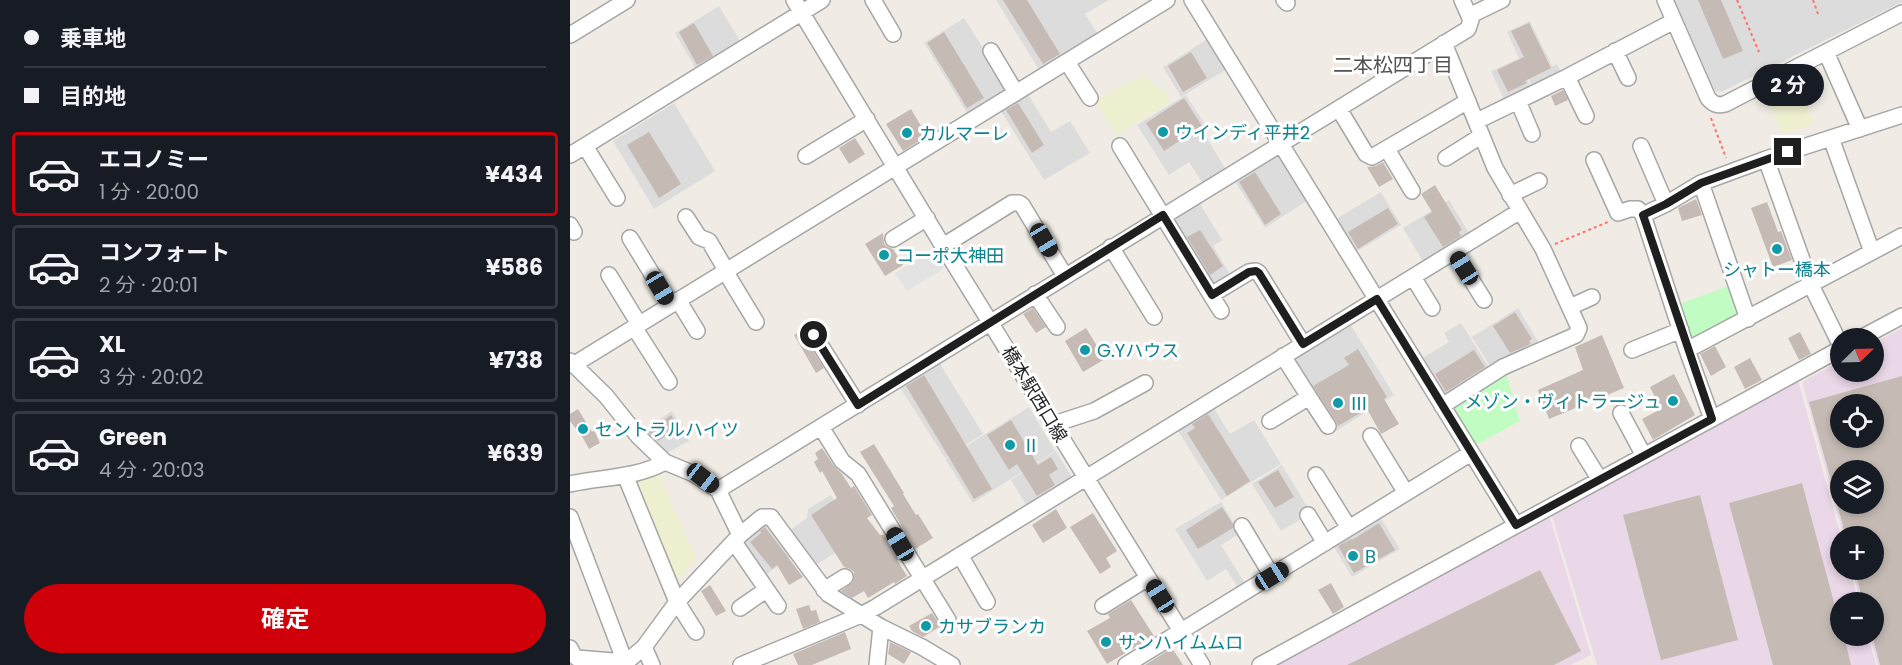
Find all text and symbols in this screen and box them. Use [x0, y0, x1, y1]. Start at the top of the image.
text: 乗車地 [60, 23, 126, 54]
district label: 二本松四丁目 [1333, 51, 1453, 79]
callout: 2 分 [1752, 65, 1824, 107]
text: 2 分 [1770, 71, 1806, 99]
text: 目的地 [60, 81, 126, 112]
place label: ウインディ平井2 [1175, 120, 1310, 145]
place label: カルマーレ [919, 121, 1009, 146]
marker: ウインディ平井2 [1156, 125, 1170, 139]
marker: カルマーレ [900, 126, 914, 140]
route end [1774, 138, 1801, 165]
text: エコノミー [99, 144, 209, 175]
icon: car [27, 147, 81, 201]
text: ¥434 [485, 159, 543, 190]
text: 1 分 · 20:00 [99, 178, 199, 206]
car [1027, 220, 1061, 260]
text: コンフォート [99, 237, 230, 268]
icon: car [27, 240, 81, 294]
marker: シャトー橋本 [1770, 242, 1784, 256]
place label: コーポ大神田 [896, 243, 1004, 268]
marker: コーポ大神田 [877, 248, 891, 262]
car [1447, 248, 1481, 288]
text: ¥586 [486, 252, 543, 283]
place label: シャトー橋本 [1723, 257, 1831, 282]
car [643, 268, 677, 308]
text: 2 分 · 20:01 [99, 271, 198, 299]
route start [800, 321, 827, 348]
north arrow [1830, 328, 1884, 382]
map controls [1830, 328, 1884, 646]
text: XL [99, 329, 125, 360]
icon: car [27, 333, 81, 387]
place label: G.Yハウス [1097, 338, 1179, 363]
street label: 橋本駅西口線 [996, 341, 1074, 447]
marker: G.Yハウス [1078, 343, 1092, 357]
text: ¥738 [489, 345, 543, 376]
text: 3 分 · 20:02 [99, 363, 203, 391]
place label: メゾン・ヴィトラージュ [1465, 389, 1661, 414]
place label: Ⅲ [1350, 391, 1368, 416]
marker: メゾン・ヴィトラージュ [1666, 394, 1680, 408]
button: locate [1830, 394, 1884, 448]
marker: Ⅲ [1331, 396, 1345, 410]
place label: セントラルハイツ [595, 417, 739, 442]
text: Green [99, 422, 167, 453]
marker: セントラルハイツ [576, 422, 590, 436]
icon: car [27, 426, 81, 480]
place label: Ⅱ [1022, 433, 1040, 458]
text: ¥639 [487, 438, 543, 469]
marker: Ⅱ [1003, 438, 1017, 452]
text: 4 分 · 20:03 [99, 456, 205, 484]
car [683, 460, 723, 496]
button: layers [1830, 460, 1884, 514]
car [883, 524, 917, 564]
button: + [1830, 526, 1884, 580]
place label: B [1365, 544, 1376, 569]
marker: B [1346, 549, 1360, 563]
car [1252, 559, 1292, 593]
car [1143, 576, 1177, 616]
button: 確定 [24, 584, 546, 653]
button: − [1830, 592, 1884, 646]
place label: カサブランカ [938, 614, 1046, 639]
marker: カサブランカ [919, 619, 933, 633]
place label: サンハイムムロ [1118, 630, 1243, 655]
marker: サンハイムムロ [1099, 635, 1113, 649]

